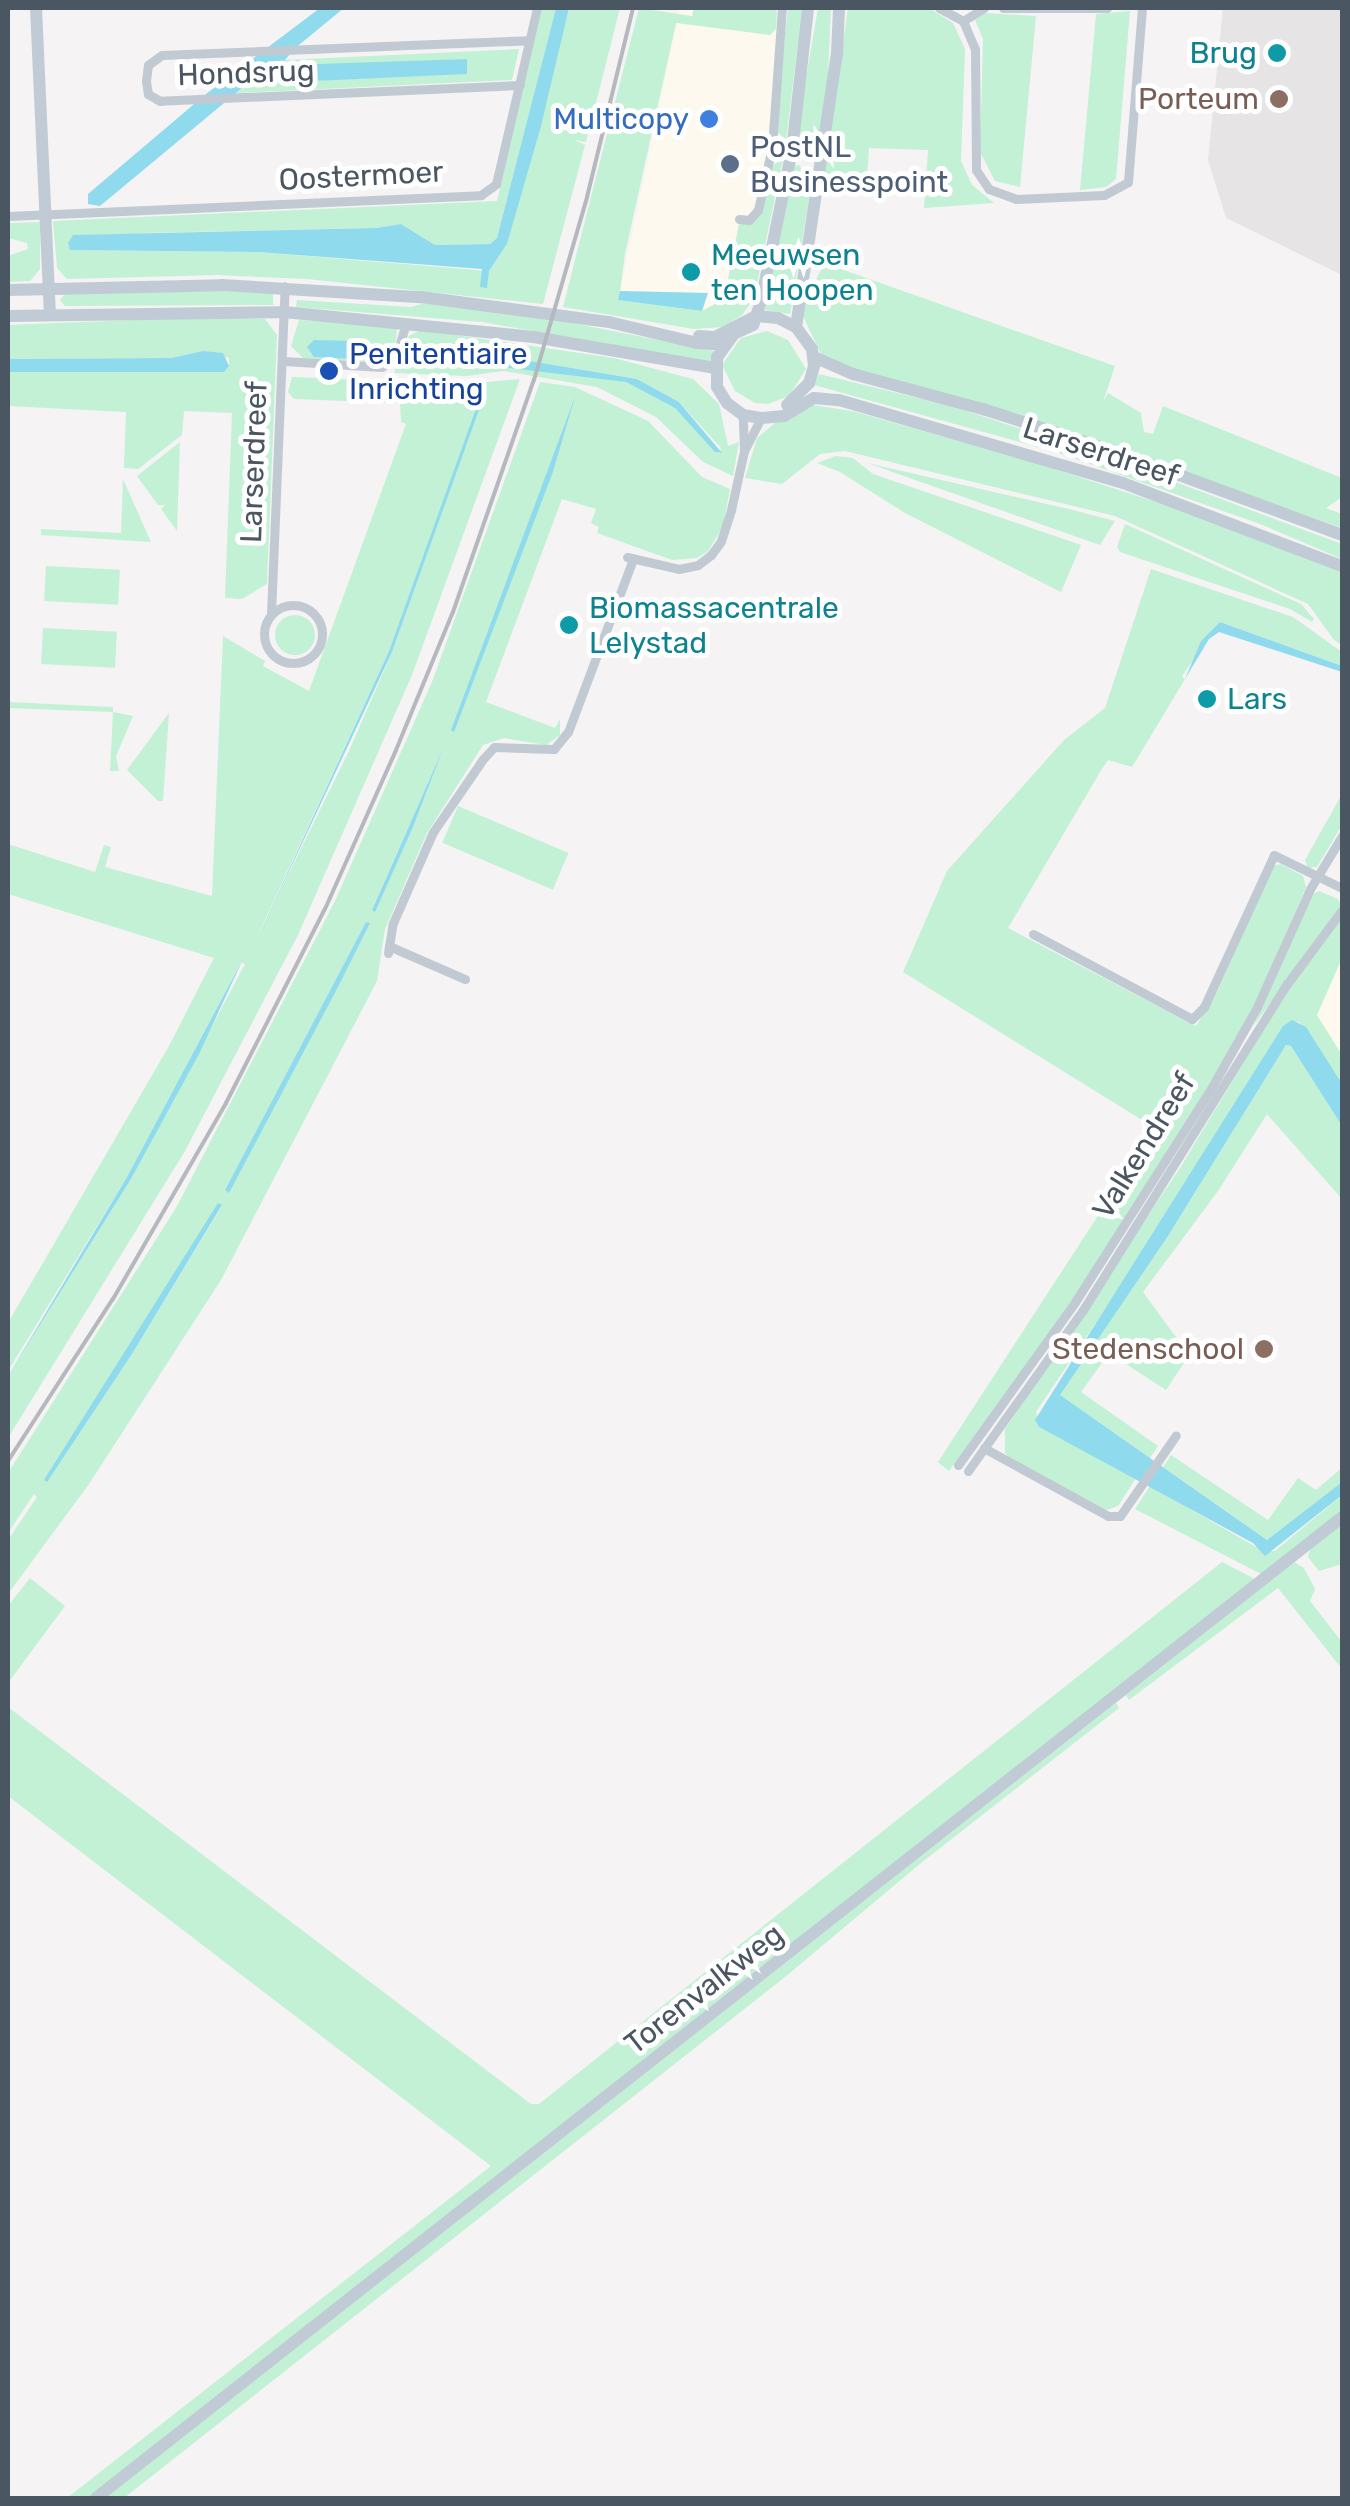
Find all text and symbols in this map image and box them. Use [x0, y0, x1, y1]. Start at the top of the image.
place label: Brug [1190, 35, 1257, 71]
marker: Brug [1266, 42, 1288, 64]
street label: Hondsrug [177, 53, 315, 93]
place label: Porteum [1138, 81, 1259, 117]
marker: Porteum [1268, 88, 1290, 110]
place label: Multicopy [553, 101, 689, 137]
marker: Multicopy [698, 108, 720, 130]
place label: PostNL Businesspoint [750, 129, 948, 200]
marker: PostNL Businesspoint [719, 153, 741, 175]
street label: Oostermoer [278, 154, 444, 198]
place label: Meeuwsen ten Hoopen [711, 237, 874, 308]
marker: Meeuwsen ten Hoopen [680, 261, 702, 283]
place label: Penitentiaire Inrichting [349, 336, 528, 406]
marker: Penitentiaire Inrichting [318, 360, 340, 382]
street label: Larserdreef [233, 380, 275, 544]
street label: Larserdreef [1018, 410, 1184, 494]
place label: Biomassacentrale Lelystad [589, 590, 839, 660]
marker: Biomassacentrale Lelystad [558, 614, 580, 636]
place label: Lars [1227, 681, 1287, 717]
marker: Lars [1196, 688, 1218, 710]
street label: Valkendreef [1085, 1066, 1203, 1226]
place label: Stedenschool [1052, 1331, 1244, 1367]
marker: Stedenschool [1253, 1338, 1275, 1360]
street label: Torenvalkweg [618, 1916, 790, 2062]

